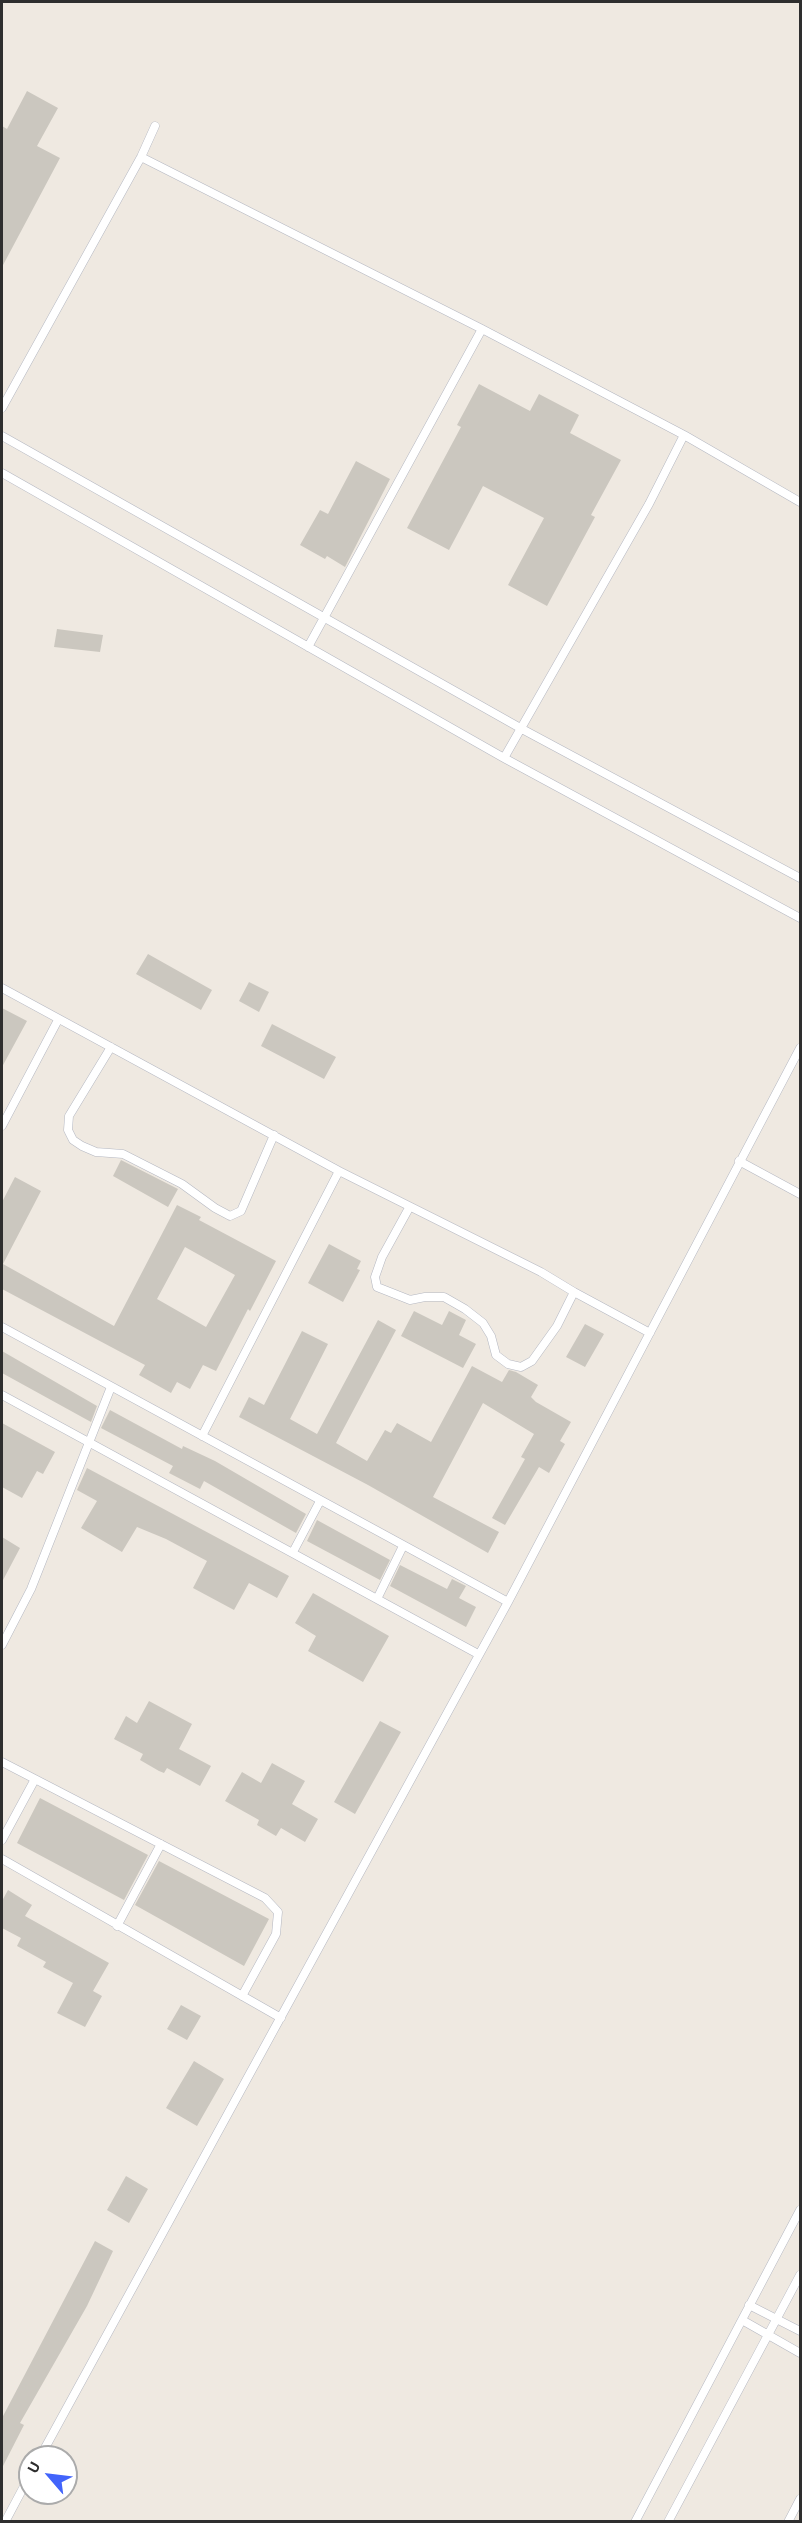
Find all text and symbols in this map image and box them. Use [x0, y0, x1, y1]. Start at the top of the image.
north arrow [18, 2445, 78, 2505]
text: U [24, 2459, 43, 2476]

